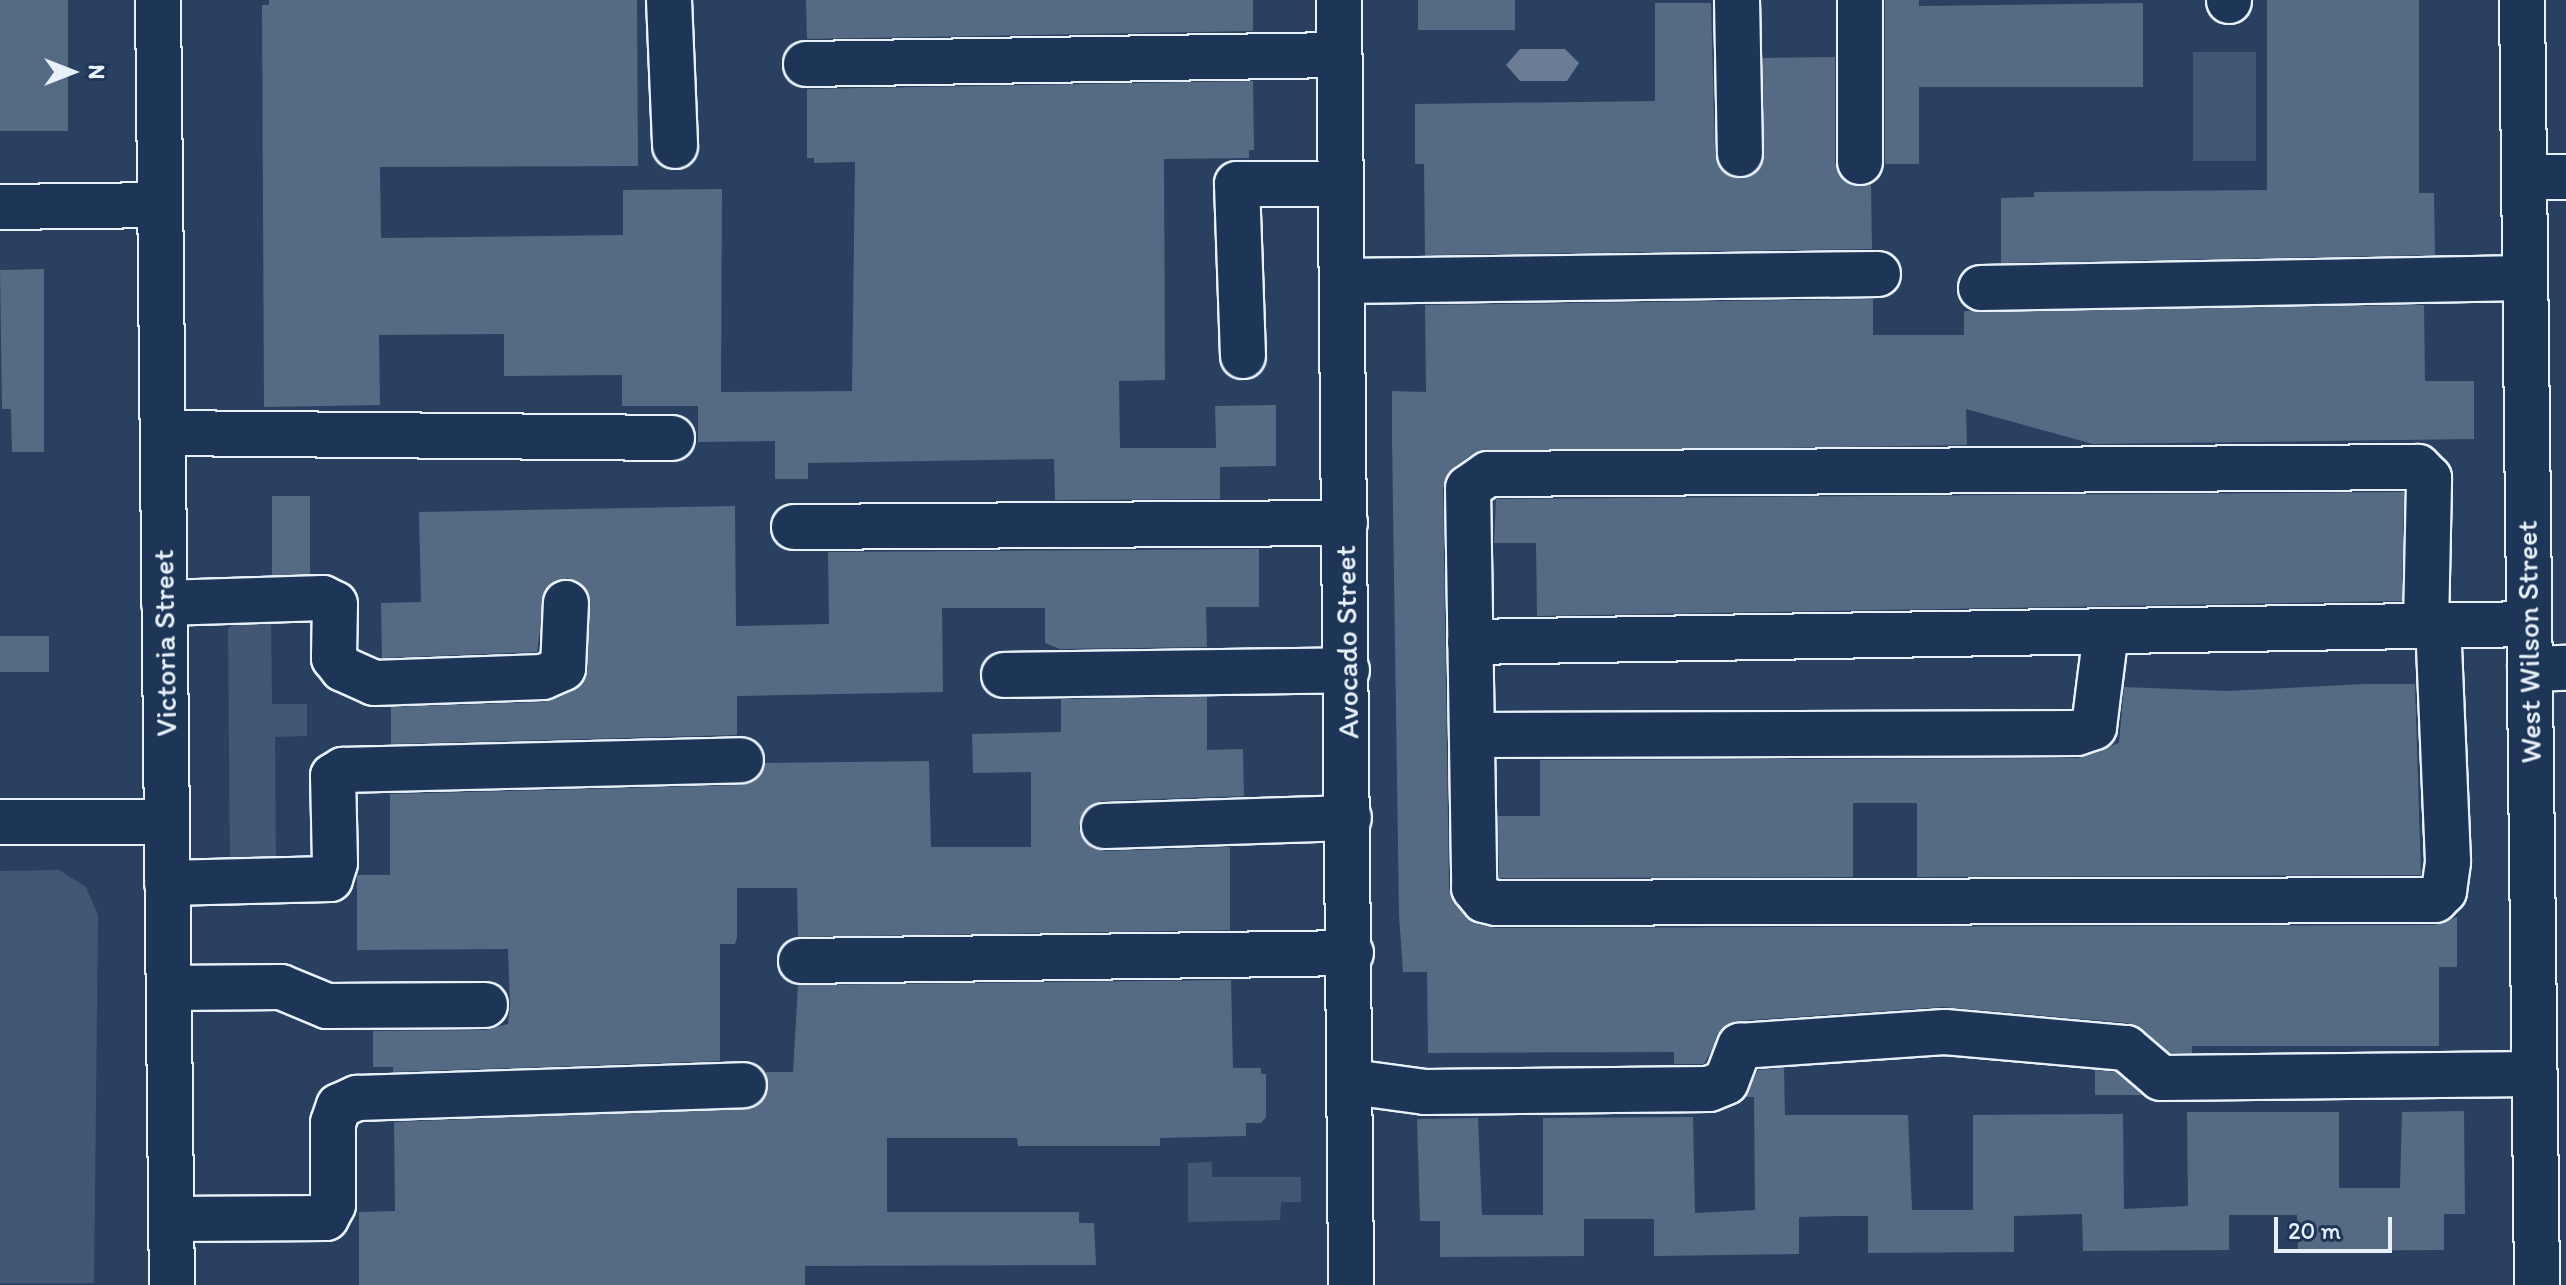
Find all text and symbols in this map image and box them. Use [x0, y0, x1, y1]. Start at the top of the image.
north arrow [32, 32, 112, 112]
text: N [83, 65, 110, 79]
street label: West Wilson Street [2509, 520, 2549, 764]
street label: Avocado Street [1327, 545, 1367, 739]
street label: Victoria Street [145, 549, 185, 737]
scale bar [2278, 1201, 2396, 1251]
text: 20 m [2288, 1216, 2341, 1245]

